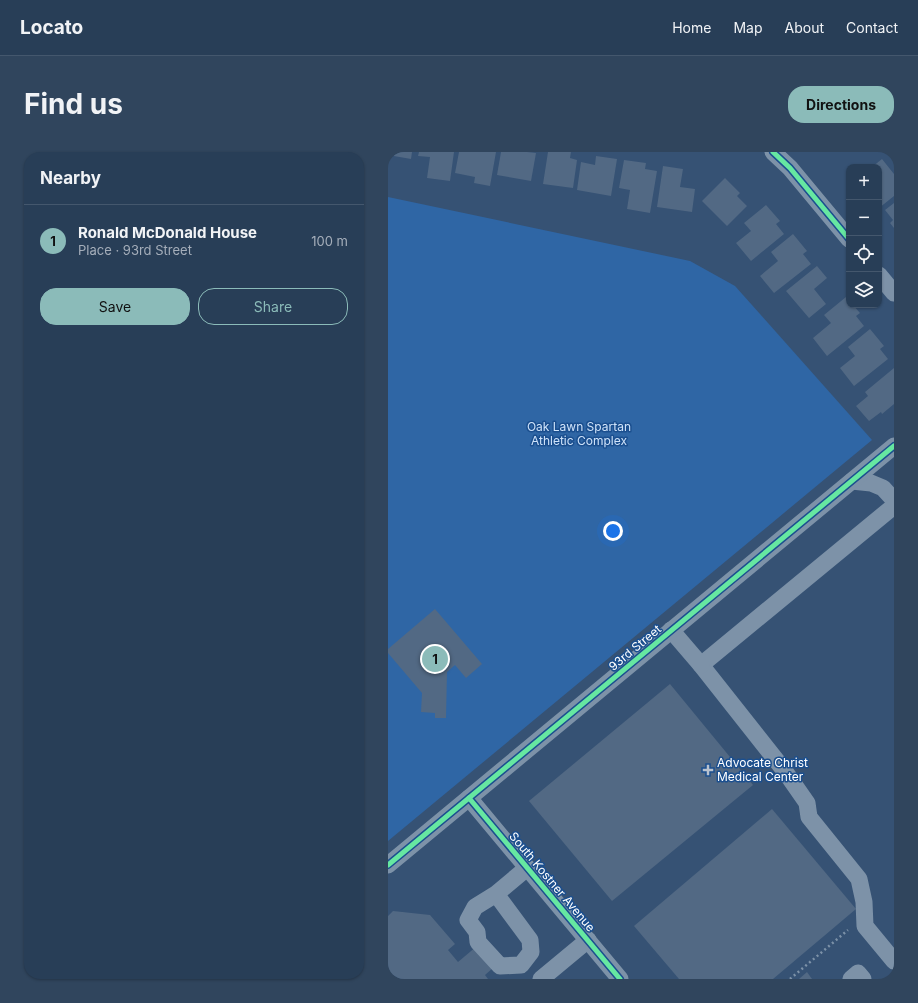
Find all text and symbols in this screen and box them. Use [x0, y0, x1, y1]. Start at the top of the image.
text: Locato [20, 16, 83, 39]
text: Home [672, 19, 711, 36]
text: Map [733, 19, 763, 36]
text: About [785, 19, 824, 36]
text: Contact [846, 19, 898, 36]
button: Directions [788, 86, 894, 123]
text: Find us [24, 87, 123, 121]
map controls [846, 164, 882, 308]
button: + [846, 164, 882, 200]
text: Nearby [40, 168, 101, 188]
button: − [846, 200, 882, 236]
text: Ronald McDonald House [78, 223, 257, 242]
text: 1 [50, 233, 56, 249]
text: 100 m [311, 233, 348, 249]
button: locate [846, 236, 882, 272]
text: Place · 93rd Street [78, 242, 192, 258]
button: layers [846, 272, 882, 308]
button: Save [40, 288, 190, 325]
button: Share [198, 288, 348, 325]
park label: Oak Lawn Spartan Athletic Complex [527, 419, 631, 448]
your location [603, 521, 623, 541]
street label: 93rd Street [605, 621, 664, 674]
pin: 1 [422, 644, 448, 674]
place label: Advocate Christ Medical Center [717, 755, 808, 784]
marker: Advocate Christ Medical Center [702, 764, 714, 776]
street label: South Kostner Avenue [506, 829, 598, 935]

